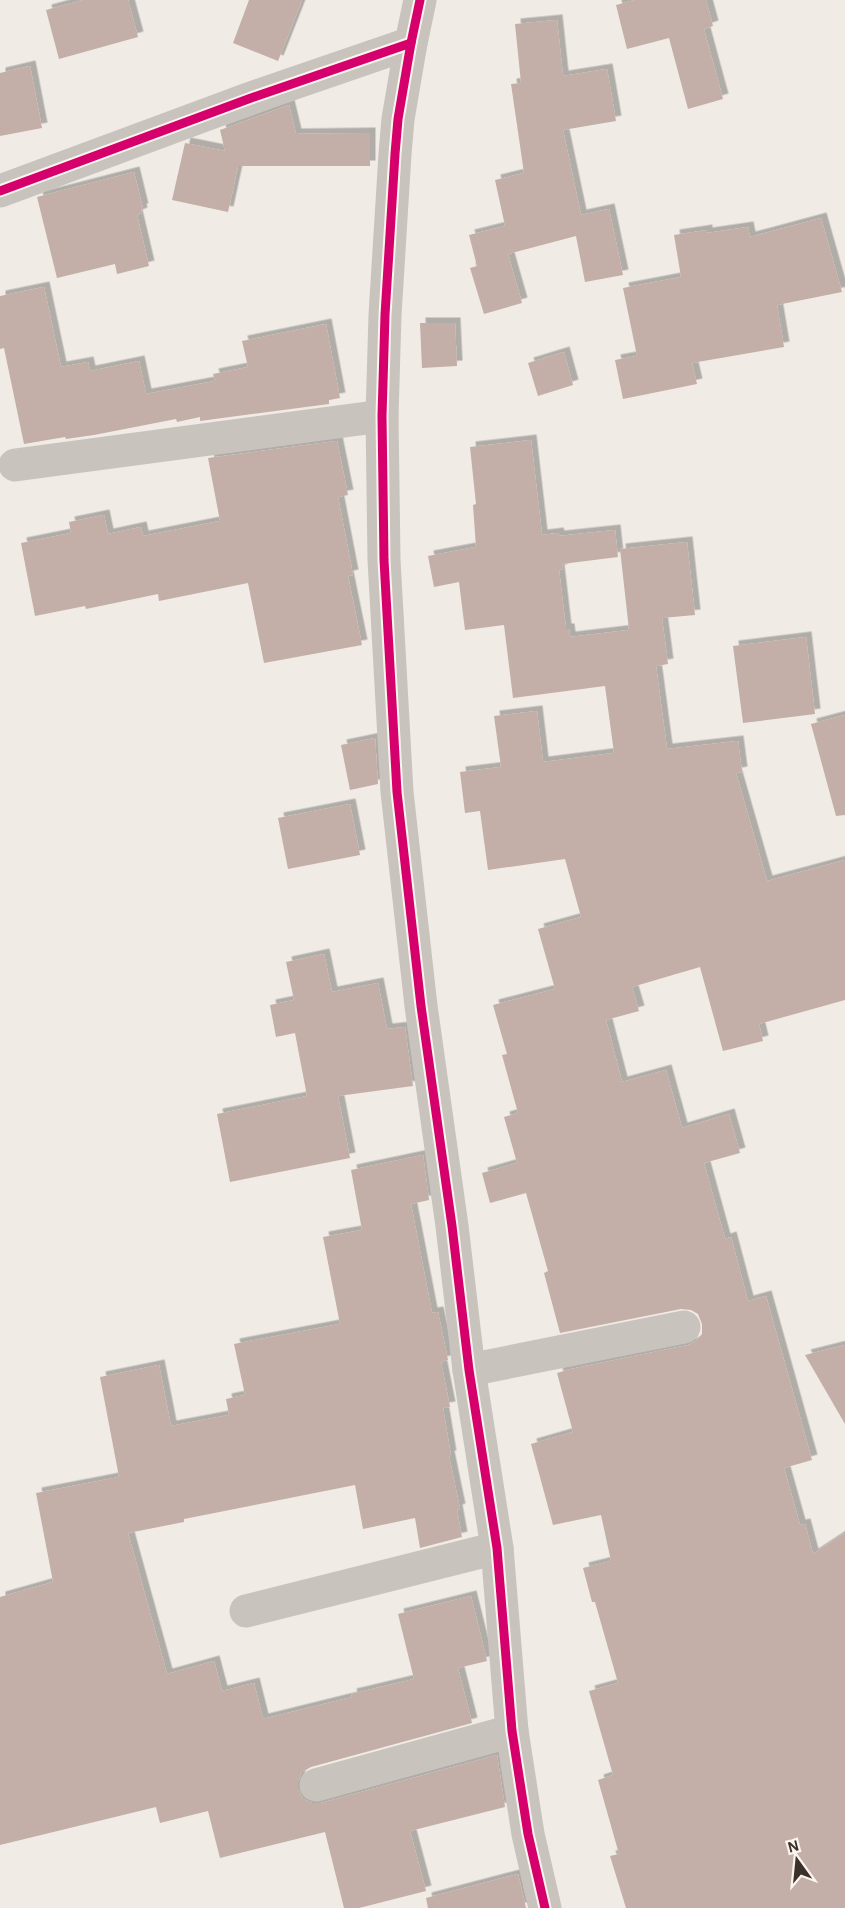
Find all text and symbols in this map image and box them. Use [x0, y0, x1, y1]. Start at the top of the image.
north arrow [767, 1830, 827, 1890]
text: N [786, 1837, 801, 1856]

